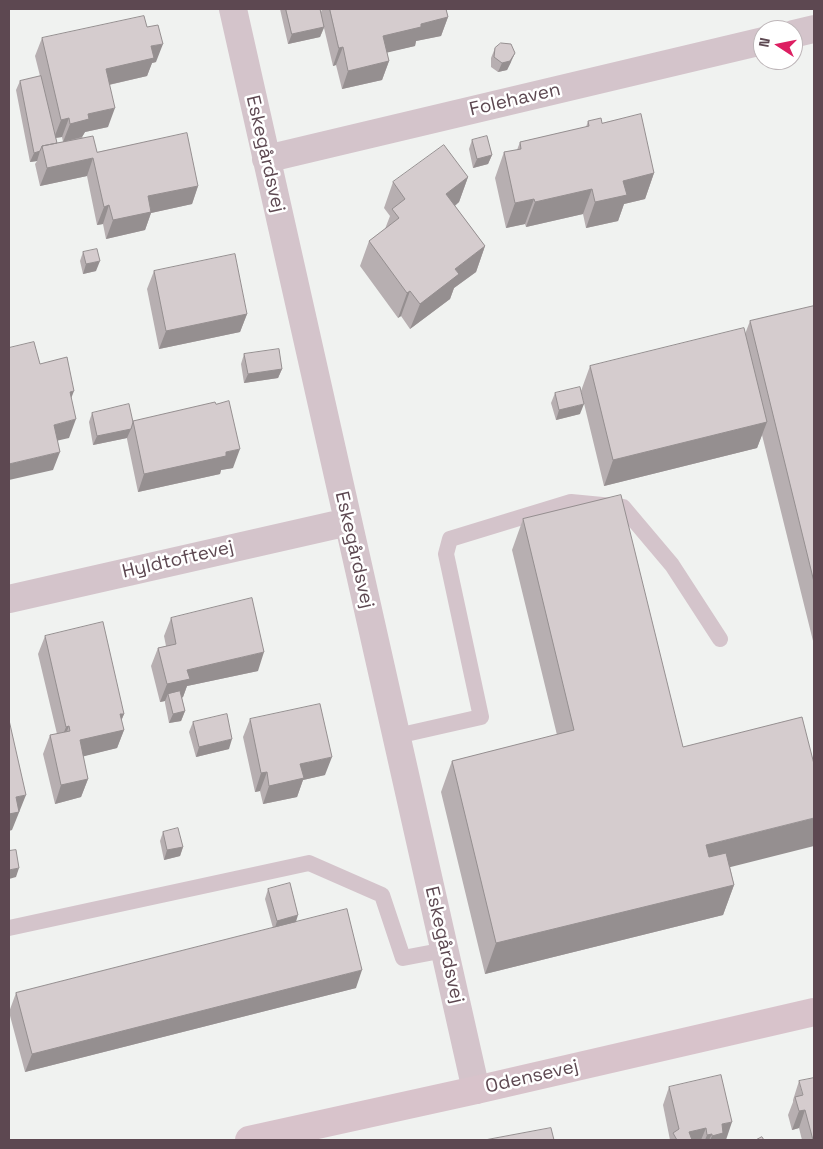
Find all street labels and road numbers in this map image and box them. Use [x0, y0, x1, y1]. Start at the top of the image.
street label: Folehaven [467, 78, 563, 122]
street label: Eskegårdsvej [240, 93, 290, 215]
street label: Eskegårdsvej [329, 489, 379, 611]
street label: Hyldtoftevej [120, 536, 236, 584]
street label: Eskegårdsvej [419, 884, 469, 1006]
street label: Odensevej [483, 1055, 581, 1099]

